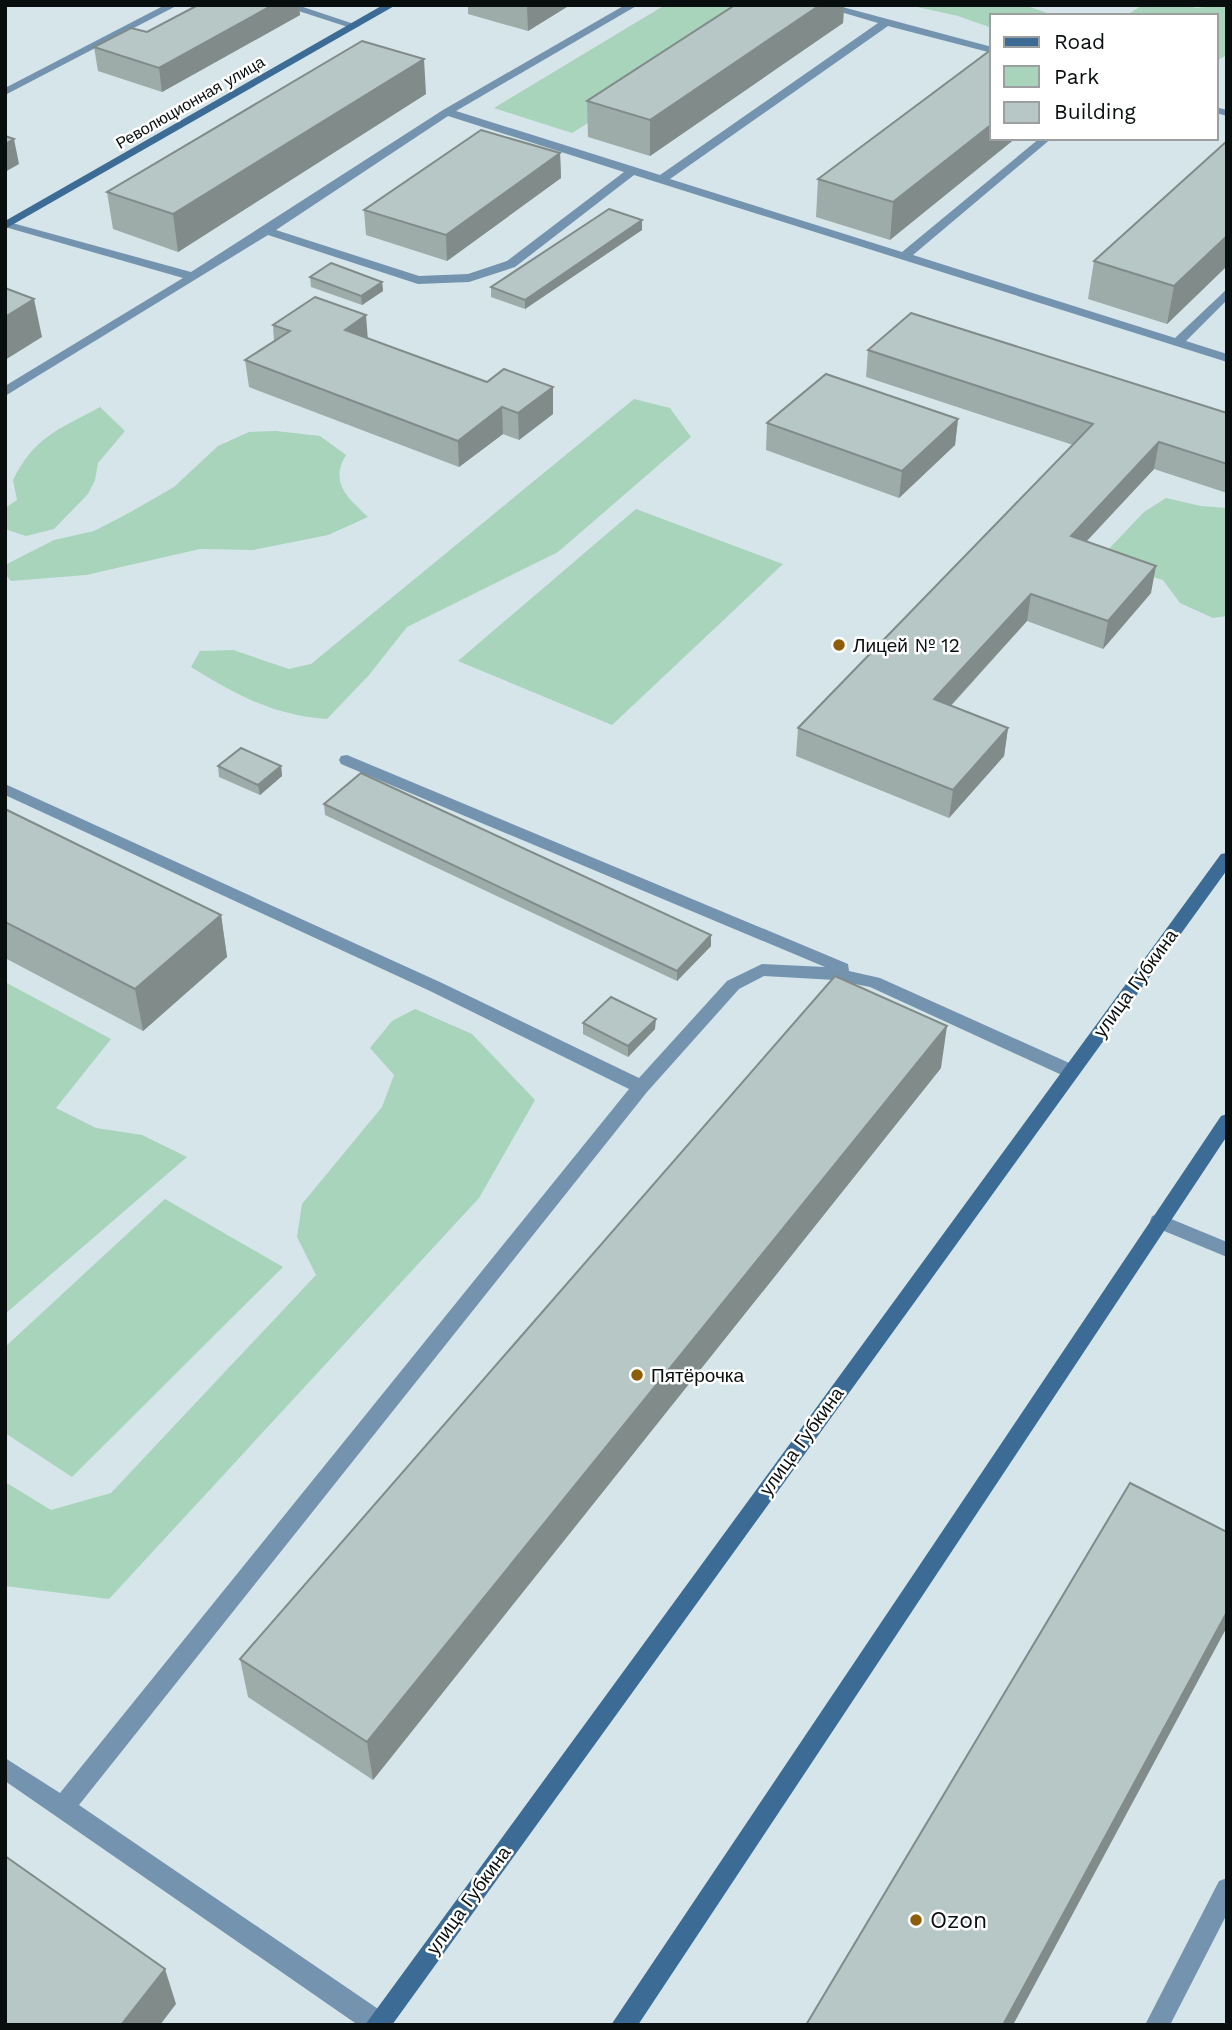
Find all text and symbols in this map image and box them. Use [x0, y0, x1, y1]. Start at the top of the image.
legend [990, 14, 1218, 140]
text: Road [1054, 29, 1105, 54]
street label: Революционная улица [112, 52, 268, 153]
text: Park [1054, 64, 1099, 89]
text: Building [1054, 99, 1136, 124]
place label: Лицей № 12 [853, 634, 960, 657]
marker: Лицей № 12 [831, 637, 847, 653]
street label: улица Губкина [1088, 924, 1183, 1042]
place label: Пятёрочка [651, 1364, 745, 1387]
marker: Пятёрочка [629, 1367, 645, 1383]
street label: улица Губкина [754, 1382, 849, 1500]
street label: улица Губкина [421, 1841, 516, 1959]
place label: Ozon [930, 1907, 987, 1934]
marker: Ozon [908, 1912, 924, 1928]

